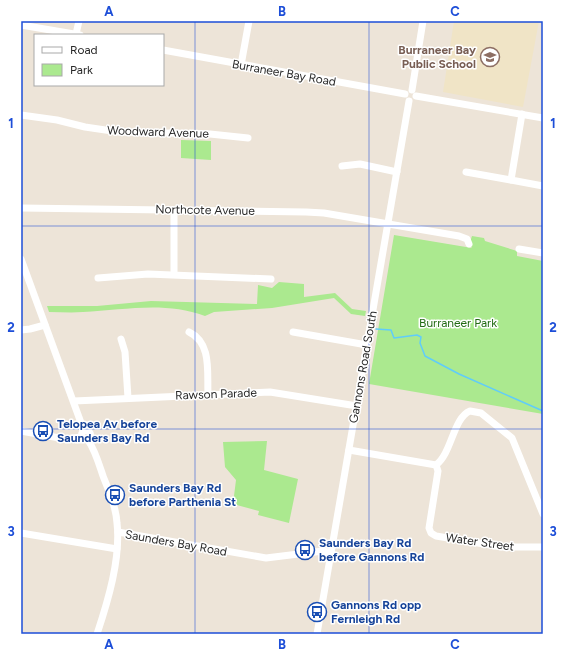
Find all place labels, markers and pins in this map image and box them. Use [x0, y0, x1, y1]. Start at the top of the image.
place label: Burraneer Bay Public School [398, 43, 476, 71]
school or university icon: Burraneer Bay Public School [479, 46, 501, 68]
place label: Telopea Av before Saunders Bay Rd [57, 417, 157, 445]
bus stop icon: Telopea Av before Saunders Bay Rd [32, 420, 54, 442]
place label: Saunders Bay Rd before Parthenia St [129, 481, 236, 509]
bus stop icon: Saunders Bay Rd before Parthenia St [104, 484, 126, 506]
place label: Saunders Bay Rd before Gannons Rd [319, 536, 424, 564]
bus stop icon: Saunders Bay Rd before Gannons Rd [294, 539, 316, 561]
place label: Gannons Rd opp Fernleigh Rd [331, 598, 421, 626]
bus stop icon: Gannons Rd opp Fernleigh Rd [306, 601, 328, 623]

